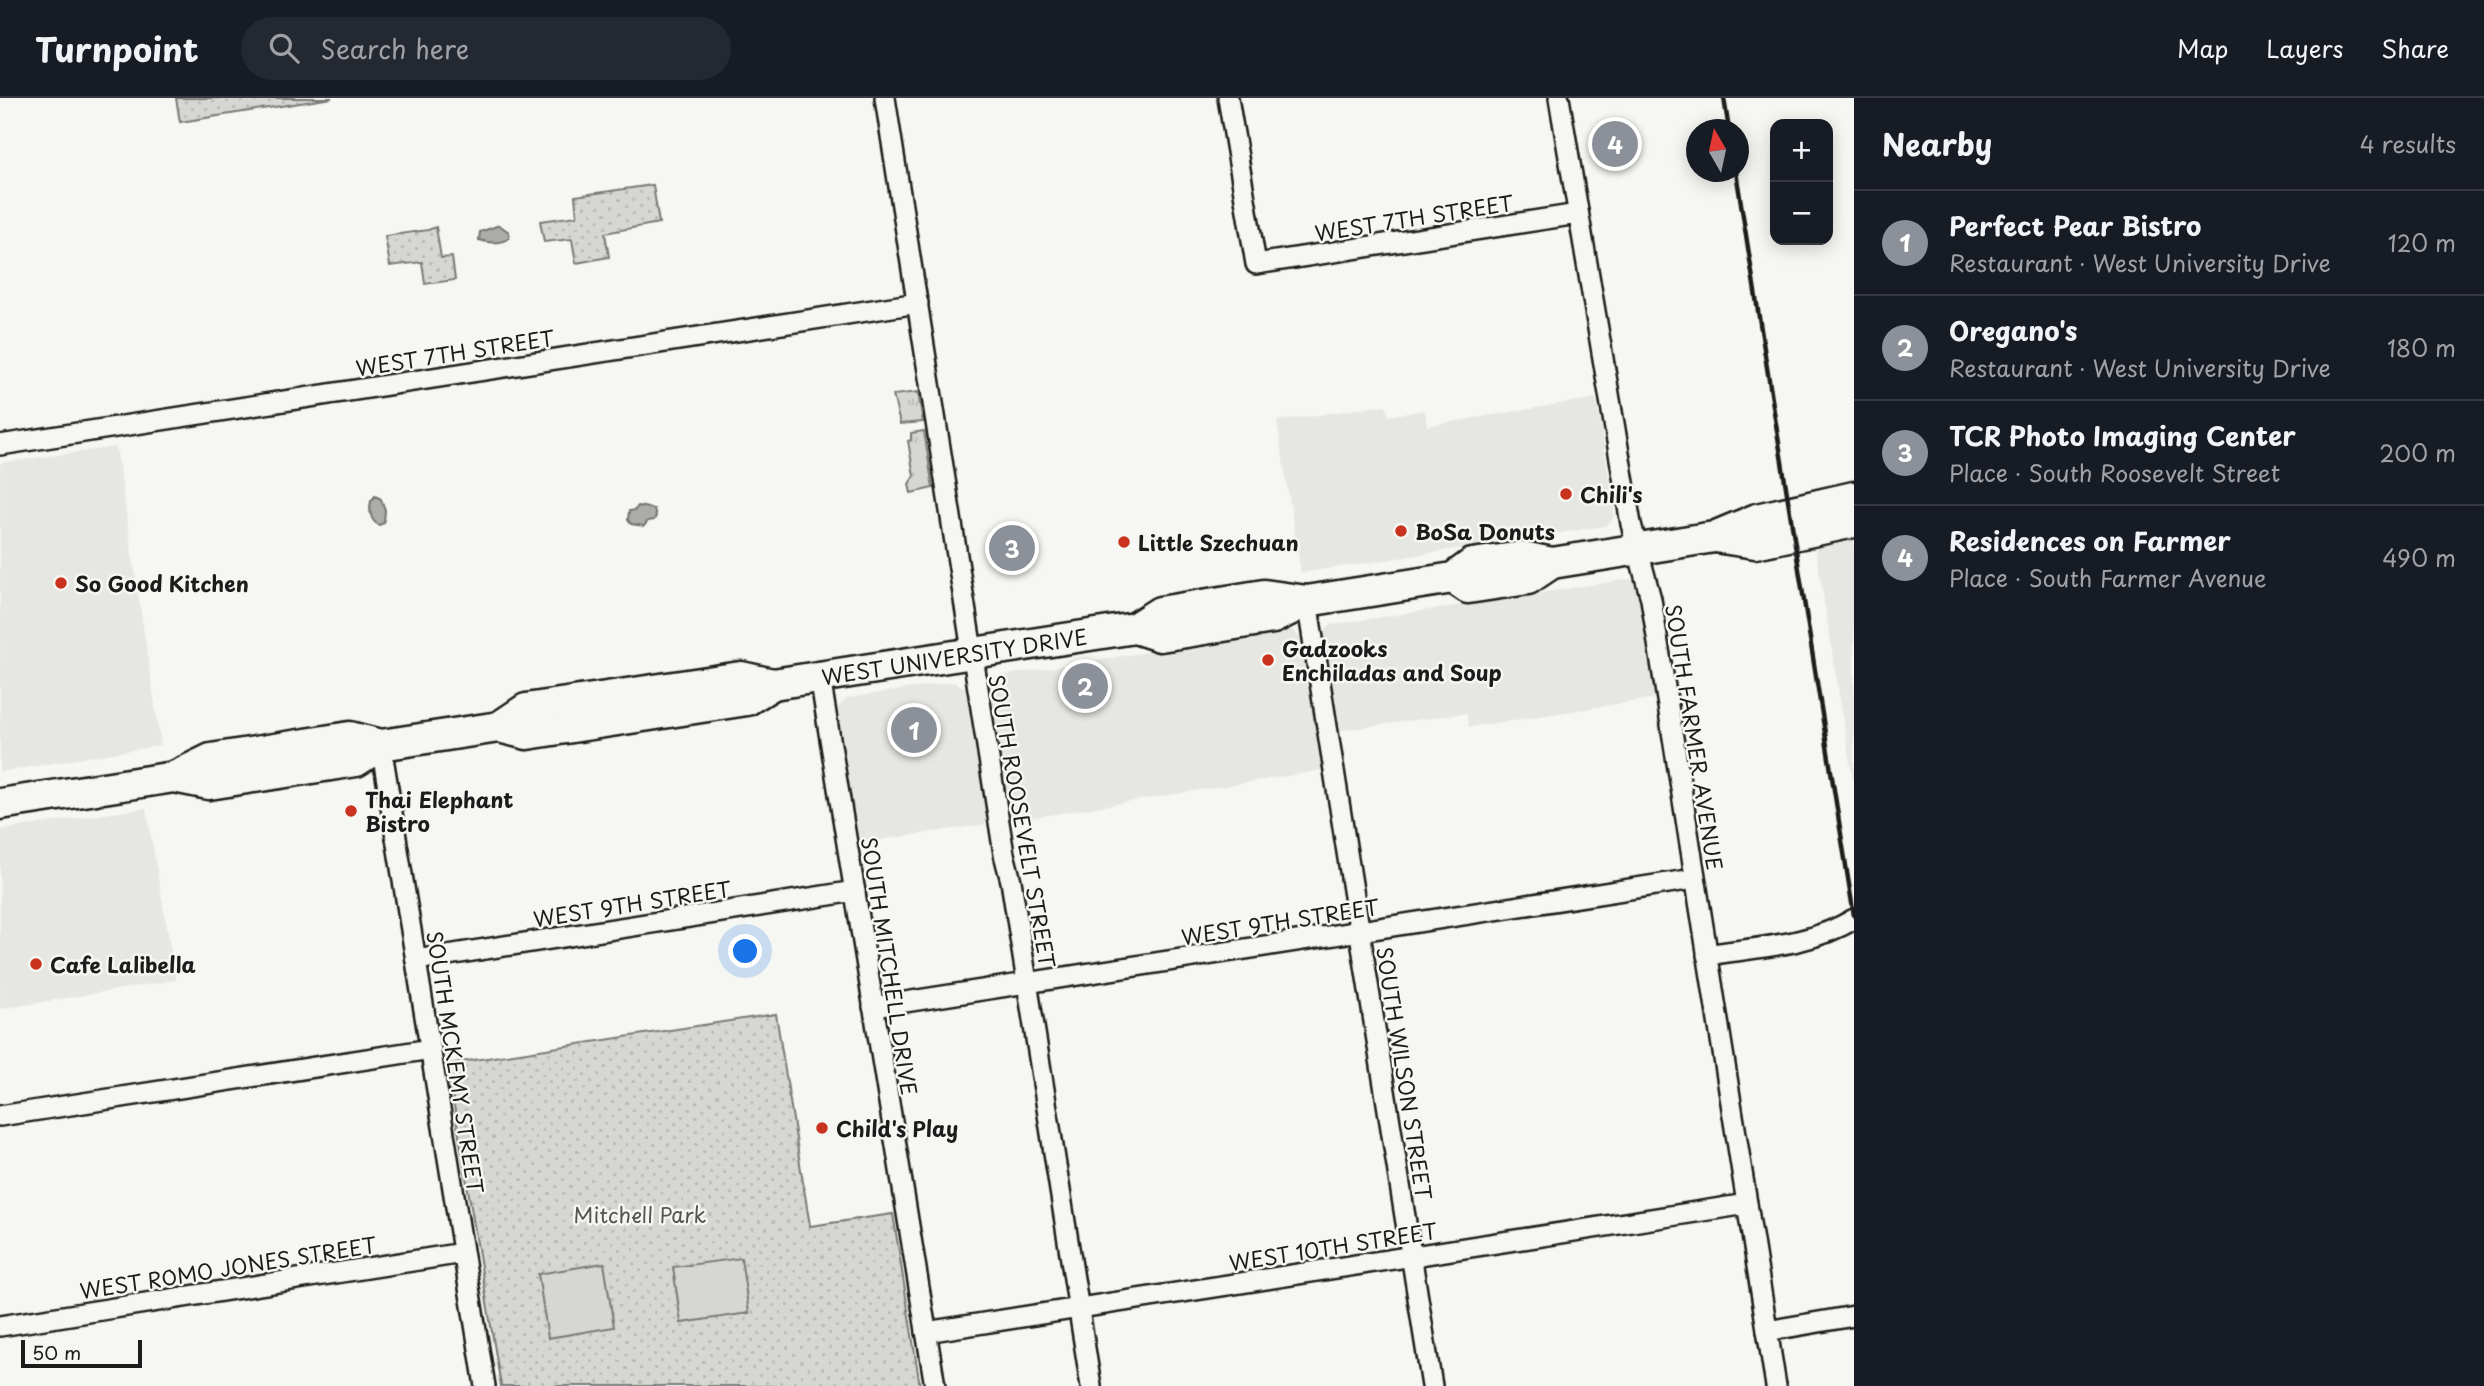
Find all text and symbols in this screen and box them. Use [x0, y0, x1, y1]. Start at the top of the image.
search box [241, 17, 731, 80]
text: Turnpoint [35, 23, 199, 73]
icon: search [265, 29, 303, 67]
text: Search here [321, 29, 469, 68]
text: Map [2177, 30, 2228, 66]
text: Layers [2266, 30, 2343, 66]
text: Share [2381, 30, 2449, 66]
pin: 4 [1592, 118, 1638, 170]
north arrow [1686, 119, 1749, 182]
map controls [1770, 119, 1833, 245]
button: + [1770, 119, 1833, 182]
text: Nearby [1882, 121, 1992, 166]
text: 4 results [2360, 126, 2456, 161]
button: − [1770, 182, 1833, 245]
street label: WEST 7TH STREET [1312, 185, 1516, 248]
text: Perfect Pear Bistro [1949, 206, 2201, 245]
text: 1 [1900, 225, 1911, 260]
text: 120 m [2388, 225, 2456, 260]
text: Restaurant · West University Drive [1949, 245, 2331, 280]
text: Oregano's [1949, 311, 2077, 350]
street label: WEST 7TH STREET [353, 320, 557, 383]
text: 2 [1897, 330, 1913, 365]
text: 180 m [2387, 330, 2456, 365]
text: Restaurant · West University Drive [1949, 350, 2331, 385]
text: TCR Photo Imaging Center [1949, 416, 2296, 455]
text: 3 [1897, 435, 1913, 470]
text: 200 m [2379, 435, 2456, 470]
text: Place · South Roosevelt Street [1949, 455, 2280, 490]
place label: Chili's [1580, 478, 1642, 510]
marker: Chili's [1558, 486, 1574, 502]
place label: BoSa Donuts [1415, 515, 1555, 547]
text: Residences on Farmer [1949, 521, 2231, 560]
pin: 3 [989, 522, 1035, 574]
marker: BoSa Donuts [1393, 523, 1409, 539]
place label: Little Szechuan [1138, 526, 1299, 558]
marker: Little Szechuan [1116, 534, 1132, 550]
text: 4 [1897, 540, 1913, 575]
text: 490 m [2382, 540, 2456, 575]
text: Place · South Farmer Avenue [1949, 560, 2267, 595]
place label: So Good Kitchen [75, 567, 249, 599]
marker: So Good Kitchen [53, 575, 69, 591]
street label: SOUTH FARMER AVENUE [1658, 602, 1732, 872]
street label: WEST UNIVERSITY DRIVE [819, 620, 1089, 692]
place label: Gadzooks Enchiladas and Soup [1282, 632, 1502, 688]
marker: Gadzooks Enchiladas and Soup [1260, 652, 1276, 668]
pin: 2 [1062, 660, 1108, 712]
street label: SOUTH ROOSEVELT STREET [981, 672, 1065, 971]
pin: 1 [891, 704, 937, 756]
place label: Thai Elephant Bistro [365, 783, 513, 839]
marker: Thai Elephant Bistro [343, 803, 359, 819]
street label: SOUTH MITCHELL DRIVE [854, 835, 926, 1097]
street label: WEST 9TH STREET [531, 871, 734, 934]
street label: WEST 9TH STREET [1179, 889, 1382, 952]
street label: SOUTH MCKEMY STREET [419, 928, 493, 1196]
your location [728, 934, 762, 968]
street label: SOUTH WILSON STREET [1369, 944, 1441, 1202]
place label: Cafe Lalibella [50, 948, 196, 980]
marker: Cafe Lalibella [28, 956, 44, 972]
place label: Child's Play [836, 1112, 958, 1144]
marker: Child's Play [814, 1120, 830, 1136]
park label: Mitchell Park [574, 1198, 707, 1230]
street label: WEST 10TH STREET [1227, 1214, 1440, 1278]
street label: WEST ROMO JONES STREET [77, 1228, 379, 1306]
scale bar [21, 1337, 142, 1369]
text: 50 m [32, 1338, 81, 1366]

